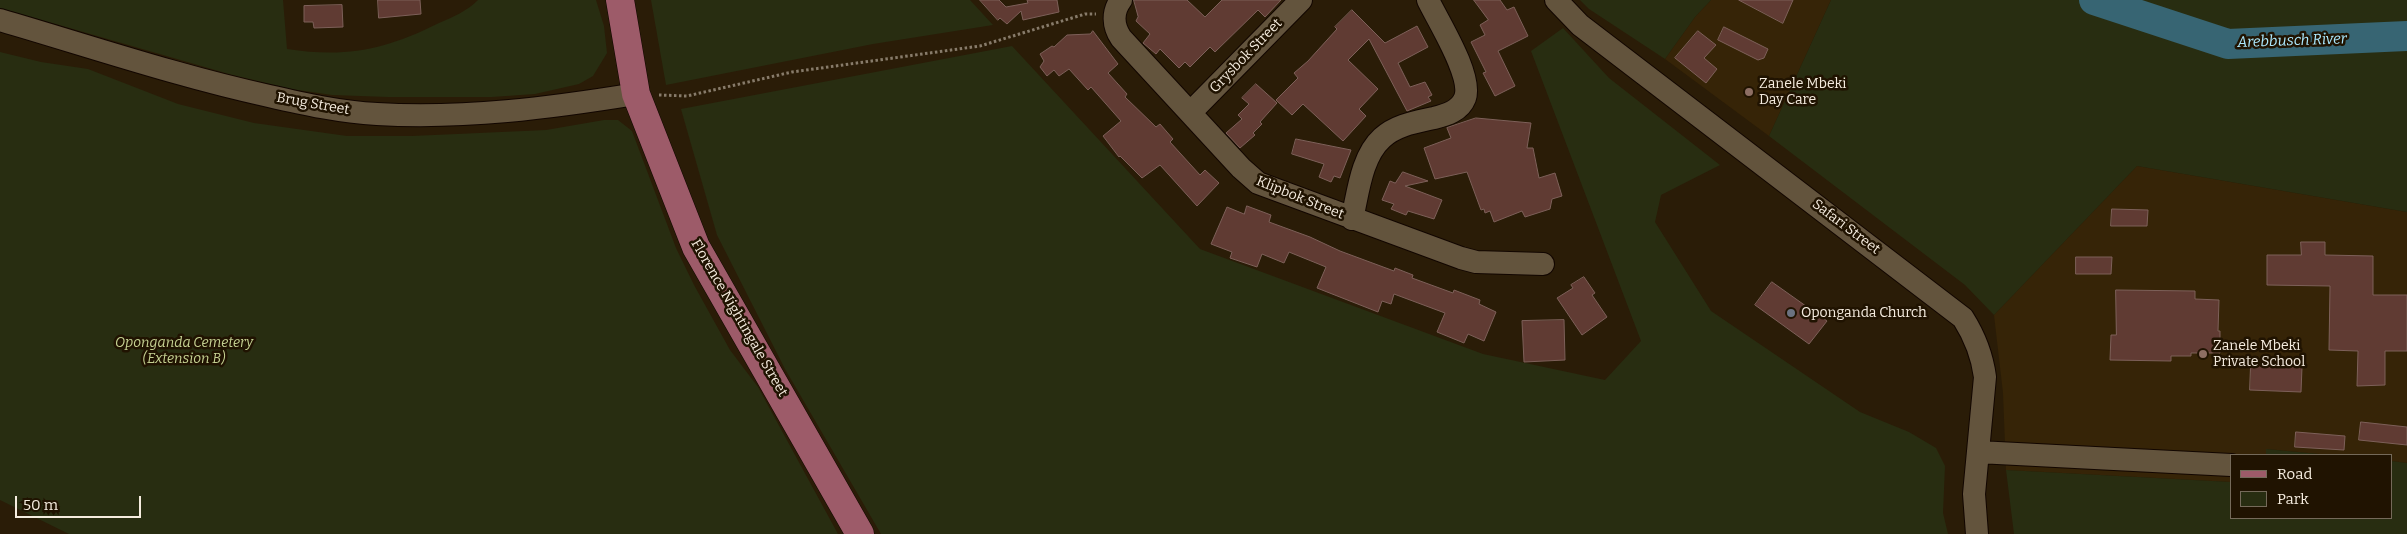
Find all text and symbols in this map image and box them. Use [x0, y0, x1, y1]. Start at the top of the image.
street label: Grysbok Street [1206, 15, 1286, 97]
water label: Arebbusch River [2237, 30, 2347, 52]
place label: Zanele Mbeki Day Care [1759, 76, 1846, 108]
marker: Zanele Mbeki Day Care [1743, 86, 1755, 98]
street label: Brug Street [275, 89, 351, 119]
street label: Klipbok Street [1254, 173, 1346, 223]
street label: Safari Street [1809, 196, 1883, 258]
street label: Florence Nightingale Street [687, 236, 791, 400]
place label: Oponganda Church [1801, 305, 1927, 321]
marker: Oponganda Church [1785, 307, 1797, 319]
park label: Oponganda Cemetery (Extension B) [115, 335, 253, 368]
place label: Zanele Mbeki Private School [2213, 338, 2305, 371]
marker: Zanele Mbeki Private School [2197, 348, 2209, 360]
legend [2230, 454, 2392, 519]
text: Road [2277, 465, 2312, 483]
scale bar [18, 486, 144, 518]
text: Park [2277, 490, 2309, 508]
text: 50 m [23, 496, 58, 514]

